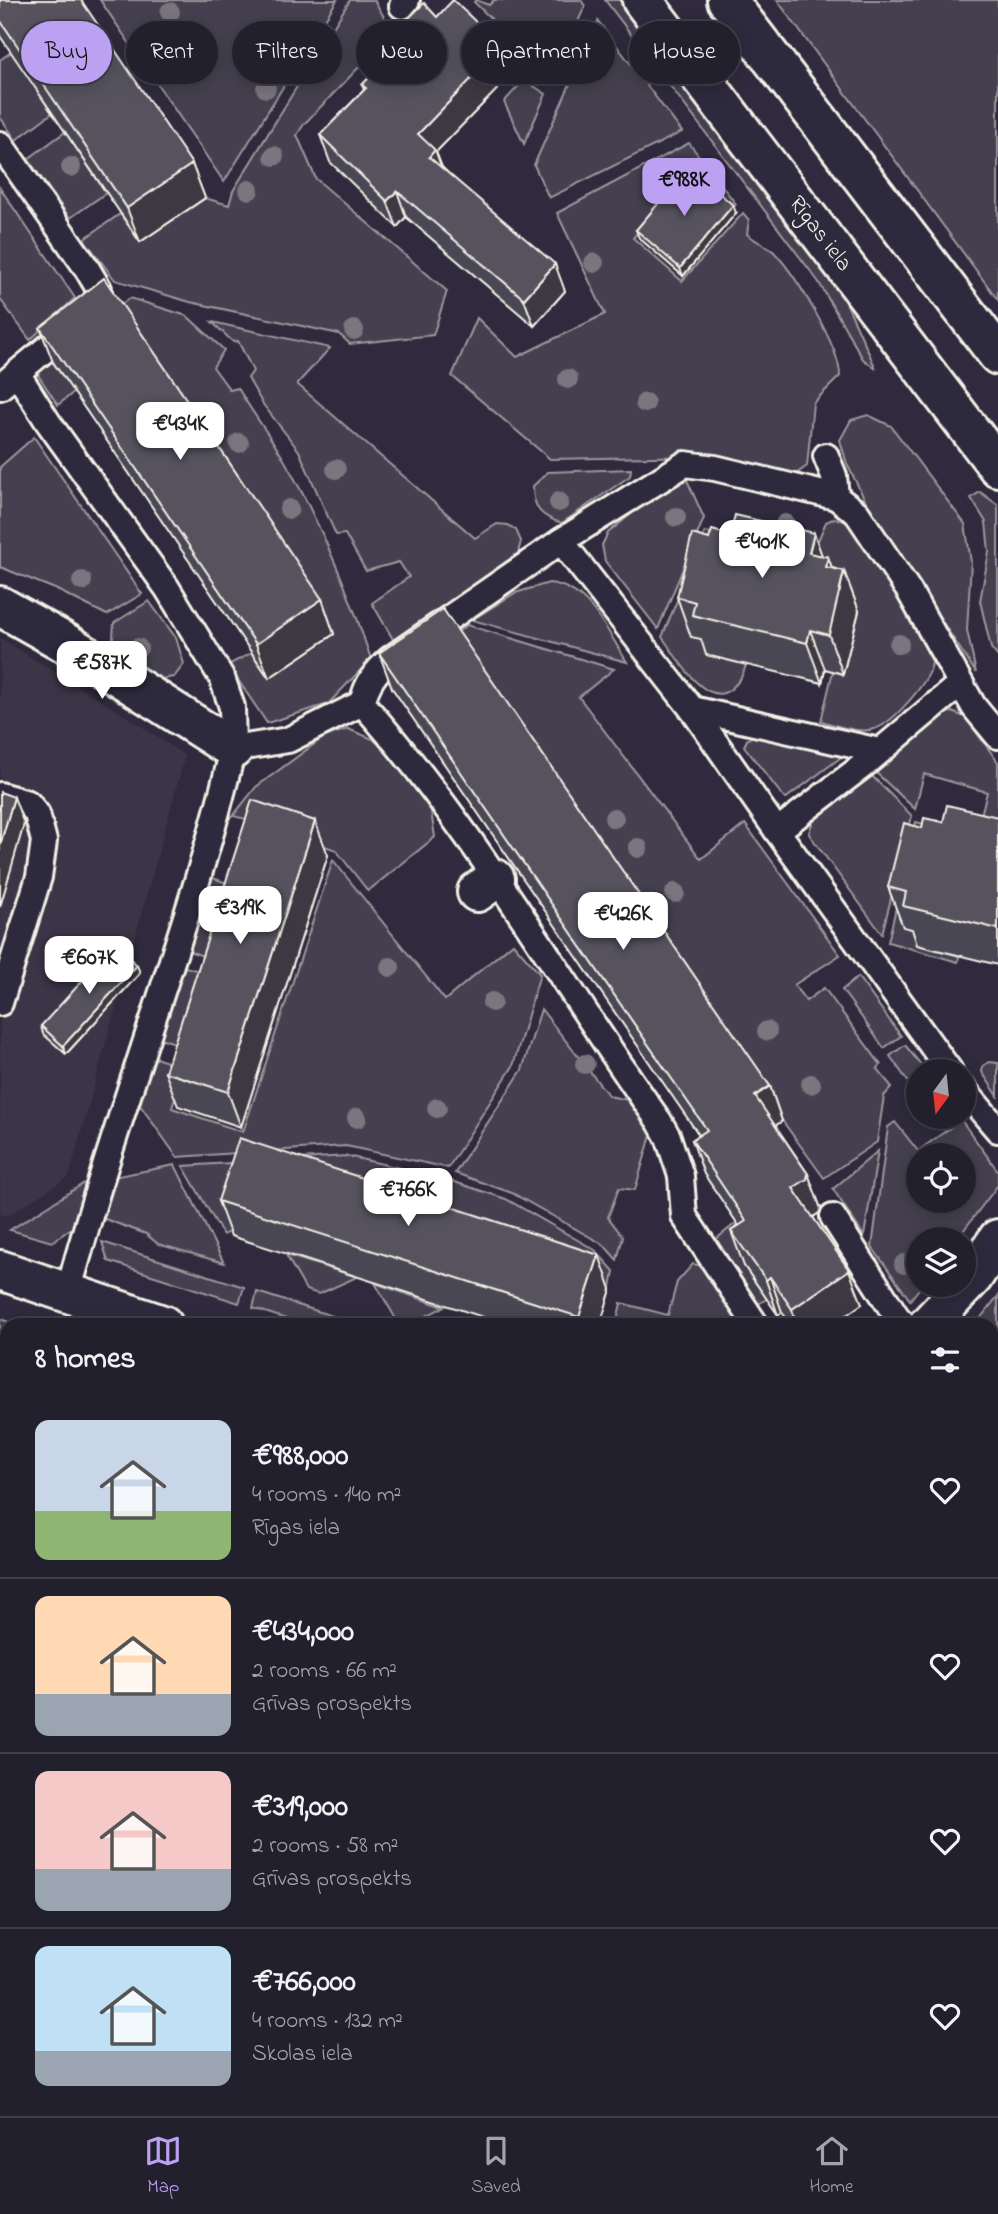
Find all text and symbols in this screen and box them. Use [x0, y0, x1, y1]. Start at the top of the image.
chip: Buy [21, 21, 112, 84]
chip: Rent [126, 21, 218, 84]
chip: Filters [232, 21, 342, 84]
chip: New [356, 21, 447, 84]
chip: Apartment [461, 21, 615, 84]
chip: House [629, 21, 740, 84]
pin: €988K [635, 158, 733, 218]
text: €988K [658, 164, 710, 197]
street label: Rīgas iela [780, 189, 860, 279]
pin: €434K [131, 402, 229, 462]
text: €434K [152, 408, 208, 441]
pin: €401K [713, 520, 811, 580]
text: €401K [735, 526, 789, 559]
pin: €587K [53, 642, 151, 701]
text: €587K [73, 647, 131, 680]
pin: €319K [191, 886, 289, 946]
text: €319K [215, 892, 265, 925]
pin: €426K [574, 892, 672, 952]
text: €426K [594, 898, 652, 931]
pin: €607K [40, 936, 138, 996]
text: €607K [61, 942, 117, 975]
north arrow [906, 1059, 976, 1129]
map controls [906, 1059, 976, 1297]
button: locate [906, 1143, 976, 1213]
pin: €766K [359, 1168, 457, 1228]
text: €766K [380, 1174, 436, 1207]
button: layers [906, 1227, 976, 1297]
text: 8 homes [35, 1338, 136, 1382]
icon: filters [926, 1341, 964, 1379]
text: €988,000 [252, 1435, 348, 1479]
icon: home [91, 1448, 175, 1532]
icon: heart [926, 1471, 964, 1509]
text: 4 rooms · 140 m² [252, 1479, 401, 1512]
text: Rīgas iela [252, 1512, 340, 1545]
text: €434,000 [252, 1611, 354, 1655]
icon: home [91, 1624, 175, 1708]
icon: heart [926, 1647, 964, 1685]
text: 2 rooms · 66 m² [252, 1655, 397, 1688]
text: Grīvas prospekts [252, 1688, 412, 1721]
text: €319,000 [252, 1786, 348, 1830]
icon: home [91, 1799, 175, 1883]
icon: heart [926, 1822, 964, 1860]
text: 2 rooms · 58 m² [252, 1830, 398, 1863]
text: Grīvas prospekts [252, 1863, 412, 1896]
text: €766,000 [252, 1961, 356, 2005]
icon: home [91, 1974, 175, 2058]
icon: heart [926, 1997, 964, 2035]
text: 4 rooms · 132 m² [252, 2005, 403, 2038]
text: Skolas iela [252, 2038, 353, 2071]
tab: Map [144, 2132, 182, 2201]
tab: Saved [471, 2132, 521, 2201]
tab: Home [809, 2132, 854, 2201]

